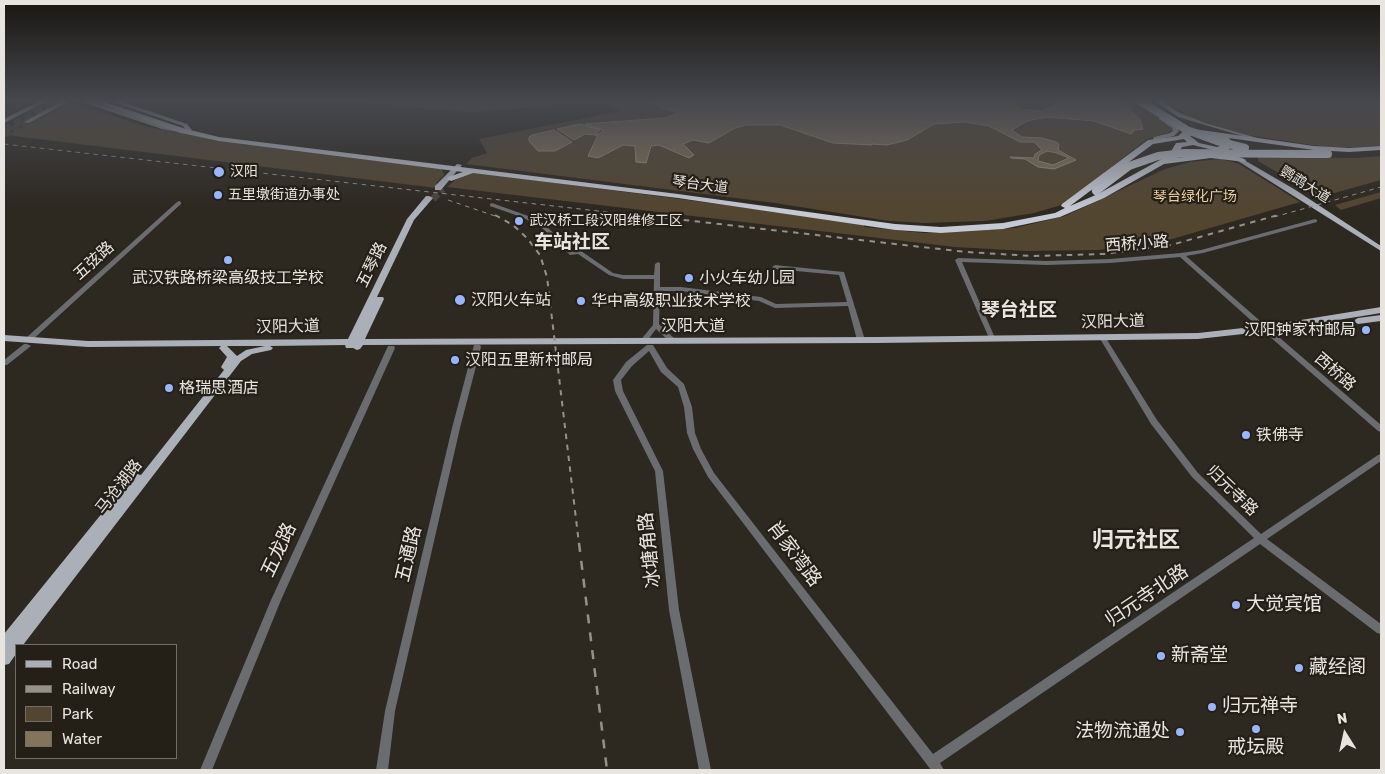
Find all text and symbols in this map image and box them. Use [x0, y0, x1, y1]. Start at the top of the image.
street label: 鹦鹉大道 [1277, 163, 1333, 207]
place label: 汉阳 [230, 164, 258, 180]
marker: 汉阳 [212, 165, 226, 179]
street label: 琴台大道 [671, 173, 729, 197]
place label: 五里墩街道办事处 [228, 187, 340, 203]
marker: 五里墩街道办事处 [212, 189, 224, 201]
park label: 琴台绿化广场 [1153, 189, 1237, 205]
place label: 武汉桥工段汉阳维修工区 [529, 213, 683, 229]
marker: 武汉桥工段汉阳维修工区 [513, 215, 525, 227]
district label: 车站社区 [534, 232, 610, 254]
street label: 西桥小路 [1104, 232, 1170, 256]
street label: 五弦路 [70, 238, 118, 284]
street label: 五琴路 [353, 239, 391, 291]
marker: 武汉铁路桥梁高级技工学校 [222, 254, 234, 266]
place label: 武汉铁路桥梁高级技工学校 [132, 268, 324, 288]
place label: 小火车幼儿园 [699, 268, 795, 288]
marker: 小火车幼儿园 [683, 272, 695, 284]
place label: 汉阳火车站 [471, 290, 551, 310]
place label: 华中高级职业技术学校 [591, 291, 751, 311]
marker: 汉阳火车站 [453, 293, 467, 307]
marker: 华中高级职业技术学校 [575, 295, 587, 307]
district label: 琴台社区 [981, 300, 1057, 322]
street label: 汉阳大道 [1081, 312, 1145, 332]
street label: 汉阳大道 [661, 316, 725, 336]
street label: 汉阳大道 [256, 317, 320, 337]
place label: 汉阳钟家村邮局 [1244, 320, 1356, 340]
marker: 汉阳钟家村邮局 [1360, 324, 1372, 336]
street label: 西桥路 [1311, 349, 1359, 395]
place label: 汉阳五里新村邮局 [465, 350, 593, 370]
marker: 汉阳五里新村邮局 [449, 354, 461, 366]
place label: 格瑞思酒店 [179, 378, 259, 398]
marker: 格瑞思酒店 [163, 382, 175, 394]
place label: 铁佛寺 [1256, 425, 1304, 445]
marker: 铁佛寺 [1240, 429, 1252, 441]
street label: 马沧湖路 [92, 456, 146, 518]
street label: 归元寺路 [1202, 462, 1262, 520]
street label: 冰塘角路 [635, 511, 665, 589]
street label: 肖家湾路 [762, 517, 826, 591]
street label: 五龙路 [257, 519, 301, 581]
street label: 五通路 [391, 524, 427, 584]
district label: 归元社区 [1092, 528, 1180, 554]
street label: 归元寺北路 [1101, 560, 1193, 632]
place label: 大觉宾馆 [1246, 594, 1322, 616]
marker: 大觉宾馆 [1230, 599, 1242, 611]
legend [15, 644, 178, 759]
place label: 新斋堂 [1171, 645, 1228, 667]
marker: 新斋堂 [1155, 650, 1167, 662]
text: Road [62, 655, 98, 673]
place label: 藏经阁 [1309, 657, 1366, 679]
marker: 藏经阁 [1293, 662, 1305, 674]
text: Railway [62, 680, 116, 698]
place label: 归元禅寺 [1222, 696, 1298, 718]
marker: 归元禅寺 [1206, 701, 1218, 713]
text: Park [62, 705, 93, 723]
north arrow [1320, 709, 1370, 759]
text: N [1336, 709, 1349, 728]
place label: 法物流通处 [1075, 721, 1170, 743]
marker: 戒坛殿 [1250, 723, 1262, 735]
marker: 法物流通处 [1174, 726, 1186, 738]
text: Water [62, 730, 102, 748]
place label: 戒坛殿 [1228, 737, 1284, 759]

